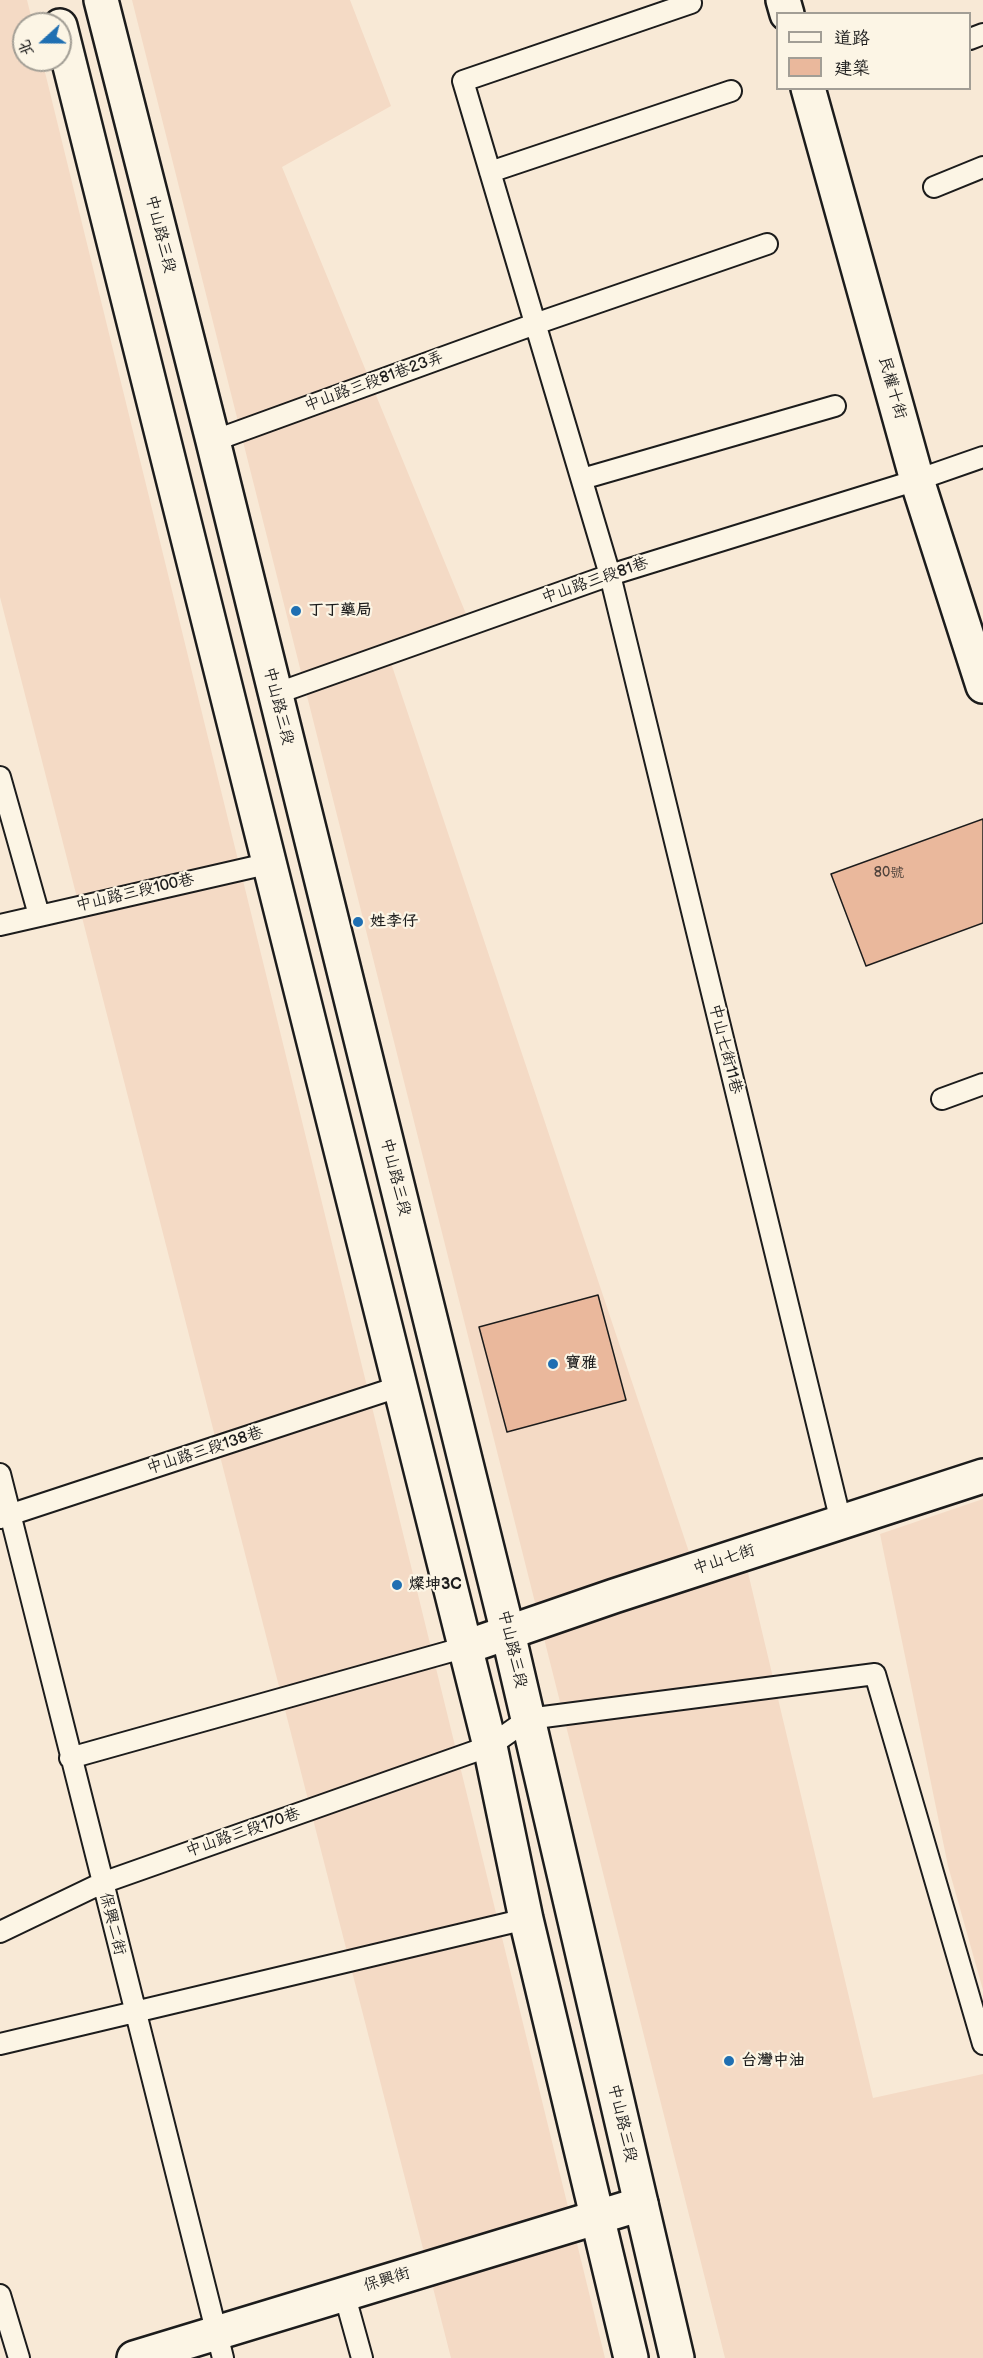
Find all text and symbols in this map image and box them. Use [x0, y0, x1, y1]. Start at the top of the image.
north arrow [12, 12, 72, 72]
legend [776, 12, 971, 90]
text: 道路 [834, 28, 870, 49]
text: 北 [15, 37, 38, 59]
text: 建築 [834, 58, 870, 79]
street label: 中山路三段 [141, 193, 179, 275]
street label: 中山路三段81巷23弄 [302, 348, 446, 416]
street label: 民權十街 [874, 355, 910, 421]
street label: 中山路三段81巷 [539, 554, 651, 608]
place label: 丁丁藥局 [308, 601, 372, 621]
marker: 丁丁藥局 [289, 604, 303, 618]
street label: 中山路三段 [259, 665, 297, 747]
house number: 80號 [874, 865, 904, 881]
street label: 中山路三段100巷 [74, 870, 196, 916]
place label: 姓李仔 [370, 912, 418, 932]
marker: 姓李仔 [351, 915, 365, 929]
street label: 中山七街11巷 [705, 1002, 745, 1096]
street label: 中山路三段 [376, 1136, 414, 1218]
place label: 寶雅 [565, 1354, 597, 1374]
marker: 寶雅 [546, 1357, 560, 1371]
street label: 中山路三段138巷 [144, 1423, 266, 1479]
street label: 中山七街 [691, 1541, 757, 1579]
place label: 燦坤3C [409, 1575, 462, 1595]
marker: 燦坤3C [390, 1578, 404, 1592]
street label: 中山路三段 [494, 1608, 530, 1690]
street label: 中山路三段170巷 [183, 1804, 303, 1862]
street label: 保興二街 [95, 1891, 129, 1957]
place label: 台灣中油 [741, 2051, 805, 2071]
marker: 台灣中油 [722, 2054, 736, 2068]
street label: 中山路三段 [604, 2082, 640, 2164]
street label: 保興街 [361, 2264, 413, 2296]

